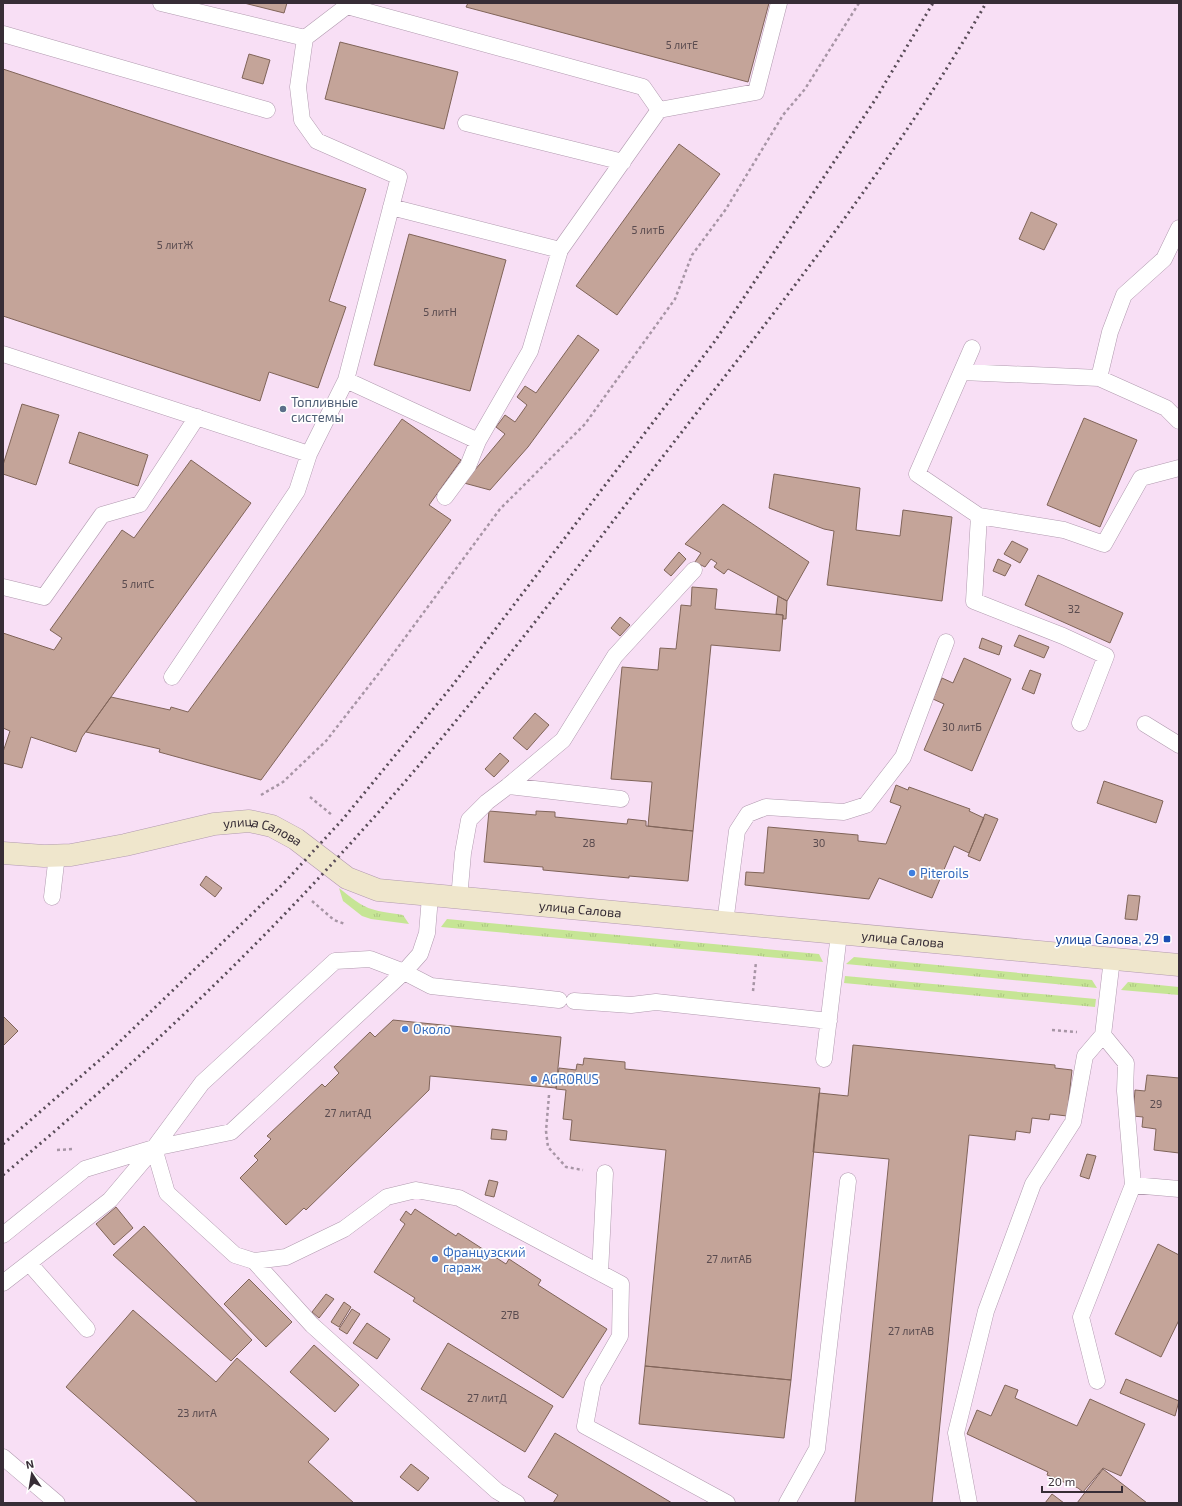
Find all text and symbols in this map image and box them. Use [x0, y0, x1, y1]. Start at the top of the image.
house number: 5 литЕ [666, 38, 698, 51]
house number: 5 литБ [632, 223, 665, 236]
house number: 5 литЖ [157, 238, 193, 251]
house number: 5 литН [423, 305, 457, 318]
place label: Топливные системы [291, 394, 358, 425]
marker: Топливные системы [278, 404, 288, 414]
house number: 5 литС [122, 577, 154, 590]
house number: 32 [1068, 602, 1080, 615]
house number: 30 литБ [942, 720, 982, 733]
street label: улица Салова [222, 813, 306, 849]
house number: 28 [583, 836, 595, 849]
house number: 30 [813, 836, 825, 849]
place label: Piteroils [920, 865, 969, 881]
marker: Piteroils [907, 868, 917, 878]
street label: улица Салова [538, 897, 622, 921]
street label: улица Салова [861, 927, 945, 951]
place label: улица Салова, 29 [1055, 931, 1159, 947]
marker: улица Салова, 29 [1162, 934, 1172, 944]
place label: Около [413, 1021, 451, 1037]
marker: Около [400, 1024, 410, 1034]
place label: AGRORUS [542, 1071, 599, 1087]
marker: AGRORUS [529, 1074, 539, 1084]
house number: 29 [1150, 1097, 1162, 1110]
house number: 27 литАД [325, 1106, 372, 1119]
place label: Французский гараж [443, 1244, 526, 1275]
house number: 27 литАБ [706, 1252, 752, 1265]
marker: Французский гараж [430, 1254, 440, 1264]
house number: 27В [501, 1308, 519, 1321]
house number: 27 литАВ [888, 1324, 934, 1337]
house number: 27 литД [467, 1391, 507, 1404]
house number: 23 литА [177, 1406, 217, 1419]
north arrow [12, 1454, 52, 1494]
text: N [25, 1457, 35, 1471]
scale bar [1042, 1468, 1122, 1494]
text: 20 m [1048, 1474, 1075, 1488]

